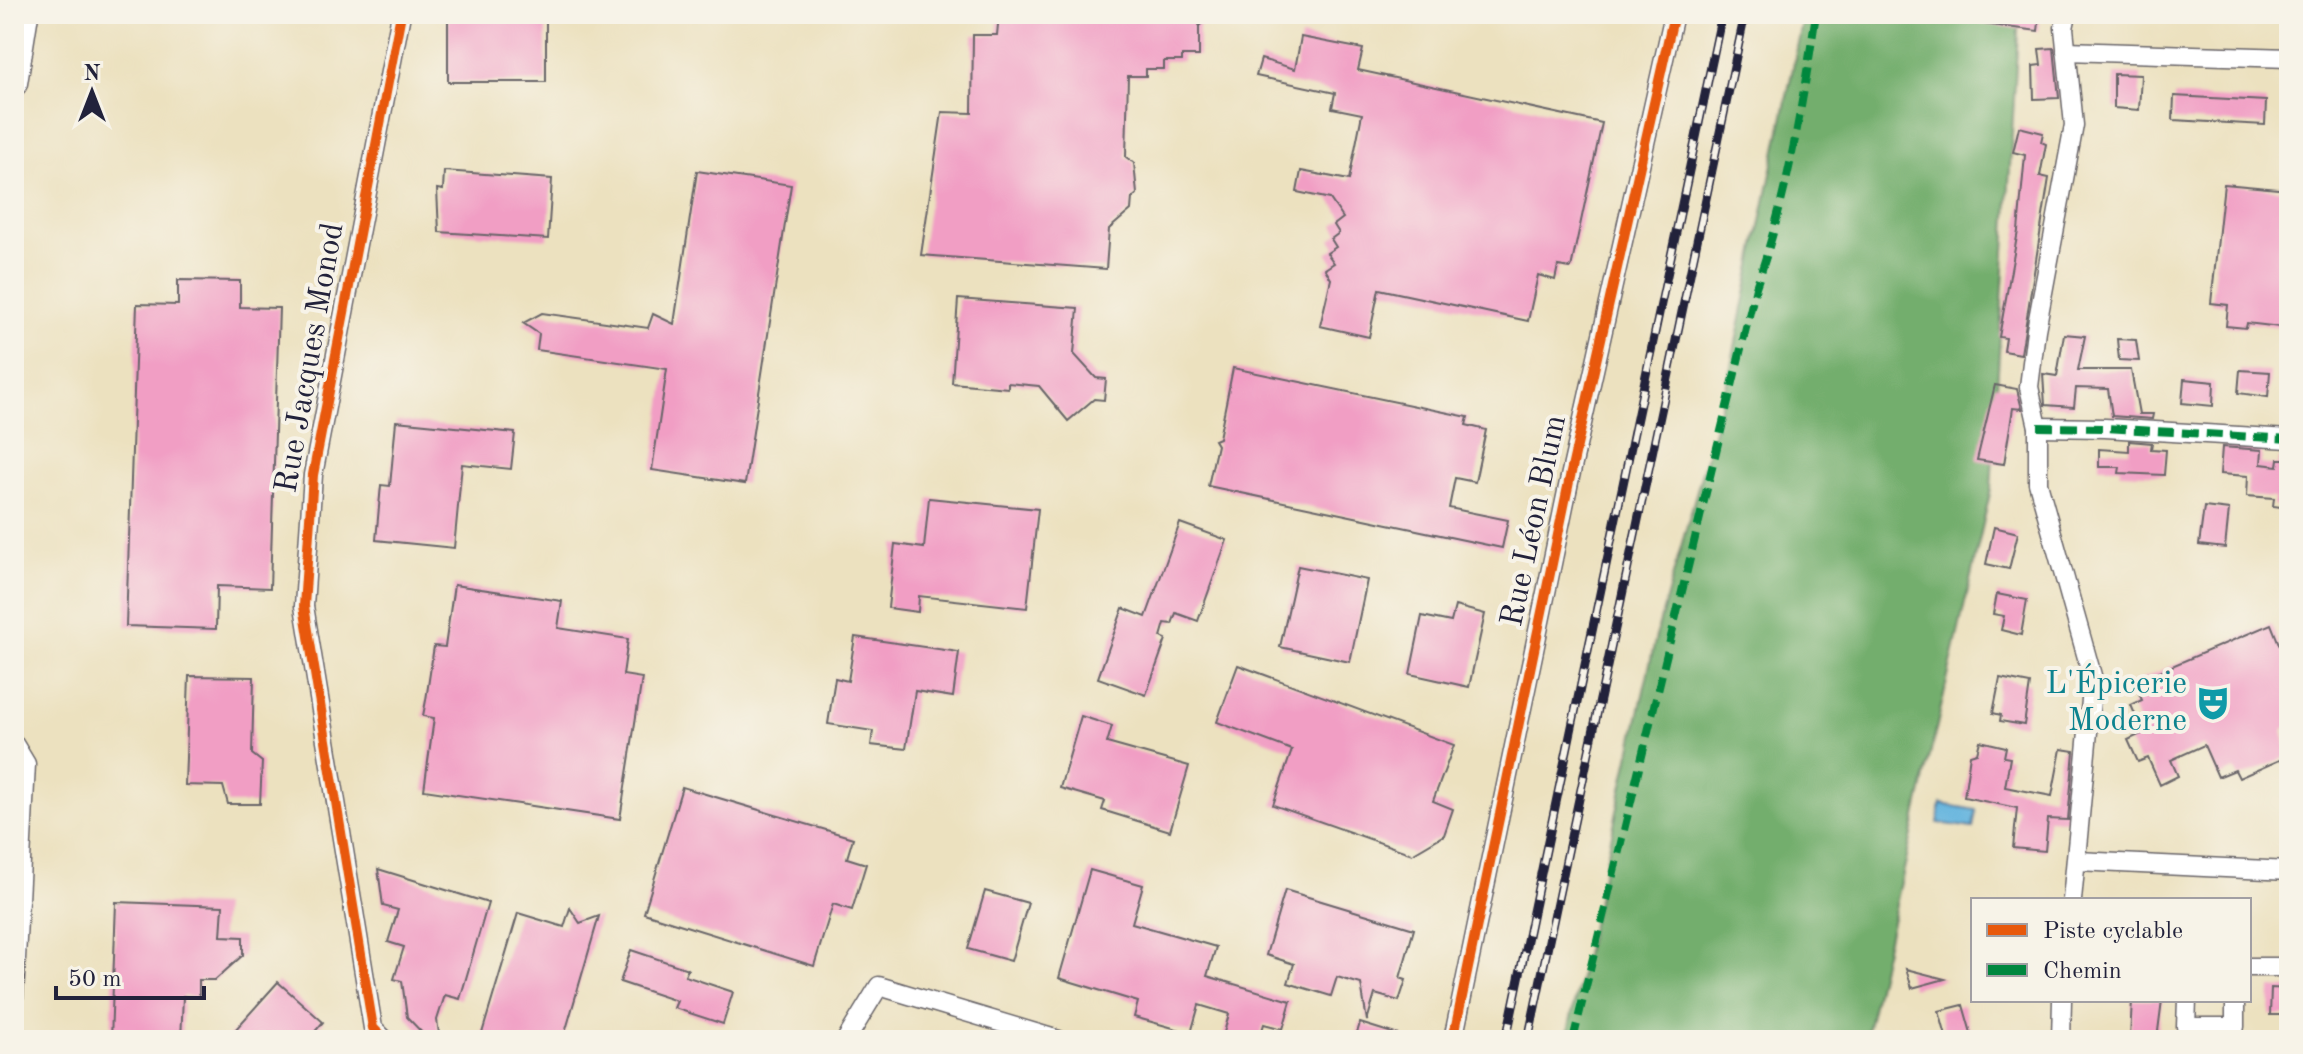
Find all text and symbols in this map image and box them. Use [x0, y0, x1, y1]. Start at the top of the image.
north arrow [52, 52, 132, 132]
text: N [84, 63, 101, 85]
street label: Rue Jacques Monod [271, 220, 351, 496]
street label: Rue Léon Blum [1497, 412, 1573, 630]
place label: L'Épicerie Moderne [2045, 663, 2187, 738]
theatre icon: L'Épicerie Moderne [2194, 684, 2232, 722]
legend [1971, 898, 2251, 1002]
text: Piste cyclable [2043, 920, 2183, 944]
scale bar [56, 950, 204, 1000]
text: Chemin [2043, 960, 2122, 984]
text: 50 m [68, 968, 122, 992]

